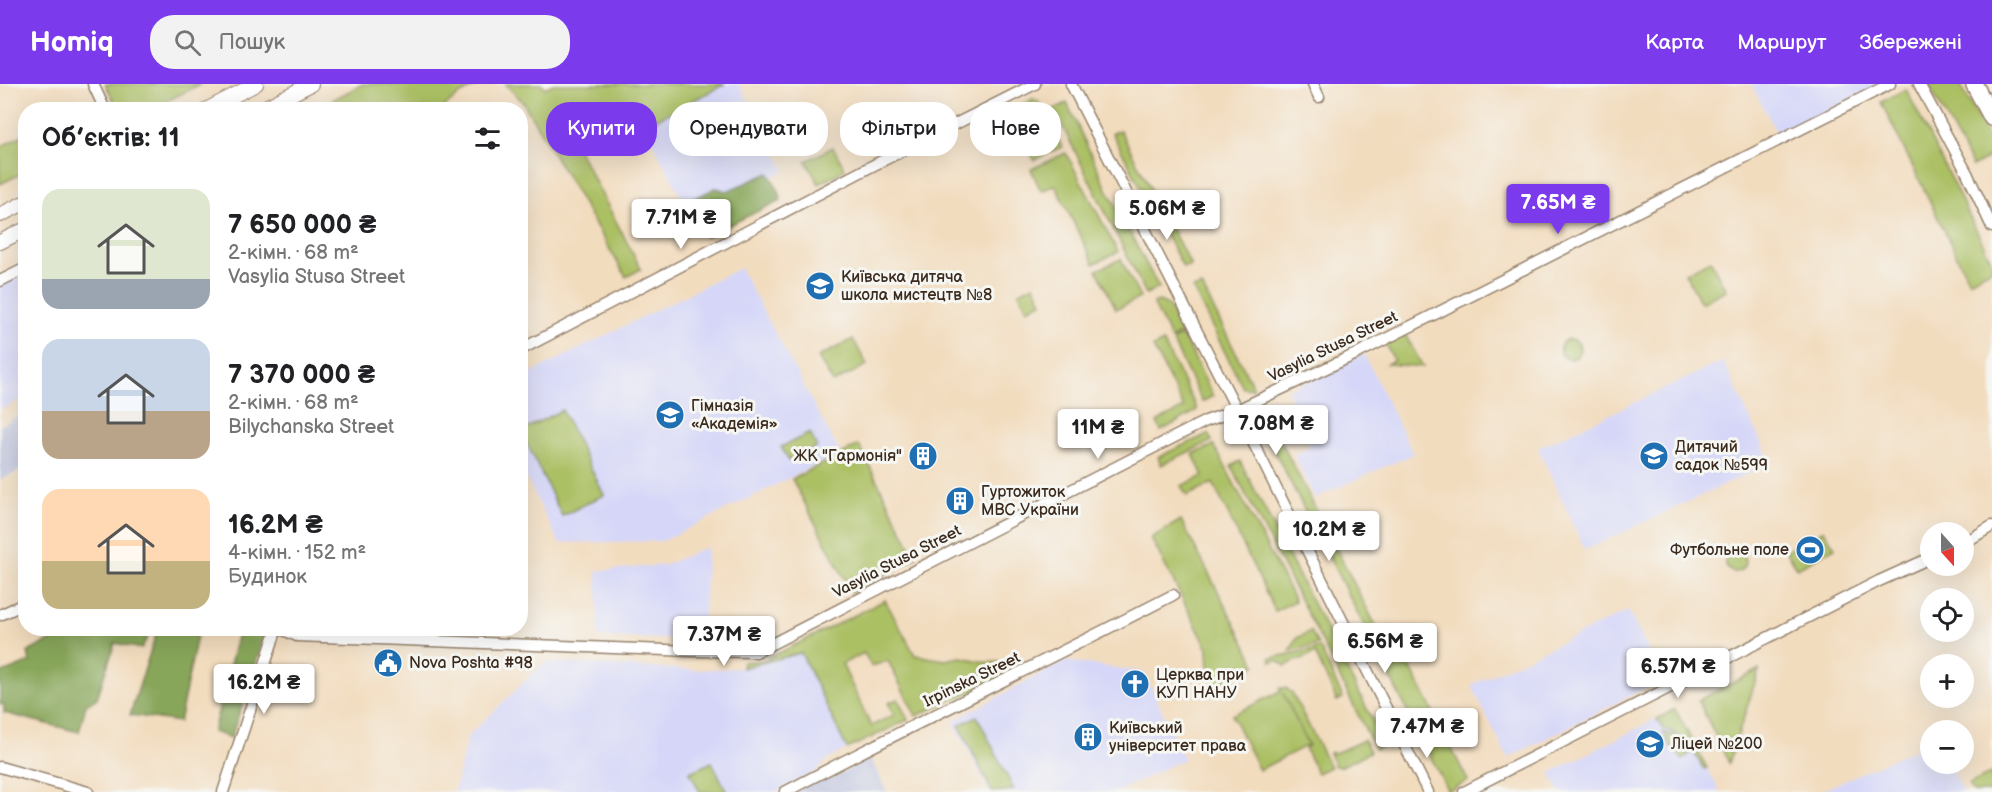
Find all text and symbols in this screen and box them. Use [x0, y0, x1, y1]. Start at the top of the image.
search box [150, 15, 570, 69]
text: Homiq [30, 26, 114, 59]
icon: search [171, 26, 204, 59]
text: Пошук [219, 29, 285, 56]
text: Карта [1645, 30, 1704, 55]
text: Маршрут [1737, 30, 1827, 55]
text: Збережені [1860, 30, 1962, 55]
chip: Купити [546, 102, 657, 156]
chip: Орендувати [669, 102, 828, 156]
chip: Фільтри [840, 102, 958, 156]
chip: Нове [970, 102, 1061, 156]
icon: filters [471, 122, 504, 155]
text: Об’єктів: 11 [42, 123, 180, 154]
pin: 7.65M ₴ [1503, 184, 1613, 235]
pin: 5.06M ₴ [1112, 190, 1222, 241]
text: 7.65M ₴ [1520, 191, 1596, 215]
text: 5.06M ₴ [1129, 197, 1205, 221]
pin: 7.71M ₴ [626, 199, 736, 250]
text: 7.71M ₴ [646, 206, 716, 230]
text: 7 650 000 ₴ [228, 210, 376, 241]
icon: home [90, 213, 162, 285]
text: 2-кімн. · 68 m² [228, 241, 359, 265]
text: Vasylia Stusa Street [228, 265, 405, 289]
place label: Київська дитяча школа мистецтв №8 [841, 268, 992, 305]
school or university icon: Київська дитяча школа мистецтв №8 [804, 270, 836, 302]
street label: Vasylia Stusa Street [1265, 307, 1401, 387]
text: 7 370 000 ₴ [228, 360, 375, 391]
icon: home [90, 363, 162, 435]
text: 2-кімн. · 68 m² [228, 391, 359, 415]
place label: Гімназія «Академія» [691, 397, 778, 434]
school or university icon: Гімназія «Академія» [654, 399, 686, 431]
pin: 7.08M ₴ [1221, 405, 1331, 456]
pin: 11M ₴ [1056, 409, 1140, 460]
text: 7.08M ₴ [1238, 412, 1314, 436]
text: Bilychanska Street [228, 415, 394, 439]
text: 11M ₴ [1072, 416, 1124, 440]
place label: Дитячий садок №599 [1675, 438, 1768, 475]
building icon: ЖК "Гармонія" [907, 440, 939, 472]
school or university icon: Дитячий садок №599 [1638, 440, 1670, 472]
place label: ЖК "Гармонія" [793, 447, 902, 466]
place label: Гуртожиток МВС України [981, 483, 1079, 520]
building icon: Гуртожиток МВС України [944, 485, 976, 517]
text: 16.2M ₴ [228, 510, 323, 541]
pin: 10.2M ₴ [1274, 511, 1384, 562]
icon: home [90, 513, 162, 585]
text: 10.2M ₴ [1292, 518, 1366, 542]
street label: Vasylia Stusa Street [830, 521, 965, 603]
north arrow [1920, 522, 1974, 576]
map controls [1920, 522, 1974, 774]
sports icon: Футбольне поле [1794, 534, 1826, 566]
text: 4-кімн. · 152 m² [228, 541, 366, 565]
place label: Футбольне поле [1670, 541, 1789, 560]
text: Будинок [228, 565, 307, 589]
button: locate [1920, 588, 1974, 642]
pin: 7.37M ₴ [669, 616, 779, 667]
text: 7.37M ₴ [687, 623, 761, 647]
pin: 6.56M ₴ [1330, 623, 1440, 674]
text: 6.56M ₴ [1347, 630, 1423, 654]
public building icon: Nova Poshta #98 [372, 647, 404, 679]
street label: Irpinska Street [921, 648, 1024, 712]
pin: 6.57M ₴ [1623, 648, 1733, 699]
place label: Nova Poshta #98 [409, 654, 533, 673]
button: + [1920, 654, 1974, 708]
text: 6.57M ₴ [1640, 655, 1716, 679]
pin: 16.2M ₴ [209, 664, 319, 715]
place label: Церква при КУП НАНУ [1156, 666, 1244, 703]
church icon: Церква при КУП НАНУ [1119, 668, 1151, 700]
text: 16.2M ₴ [228, 671, 300, 695]
pin: 7.47M ₴ [1372, 708, 1482, 759]
text: 7.47M ₴ [1390, 715, 1464, 739]
place label: Київський університет права [1109, 719, 1247, 756]
button: − [1920, 720, 1974, 774]
building icon: Київський університет права [1072, 721, 1104, 753]
school or university icon: Ліцей №200 [1634, 728, 1666, 760]
place label: Ліцей №200 [1670, 735, 1762, 754]

